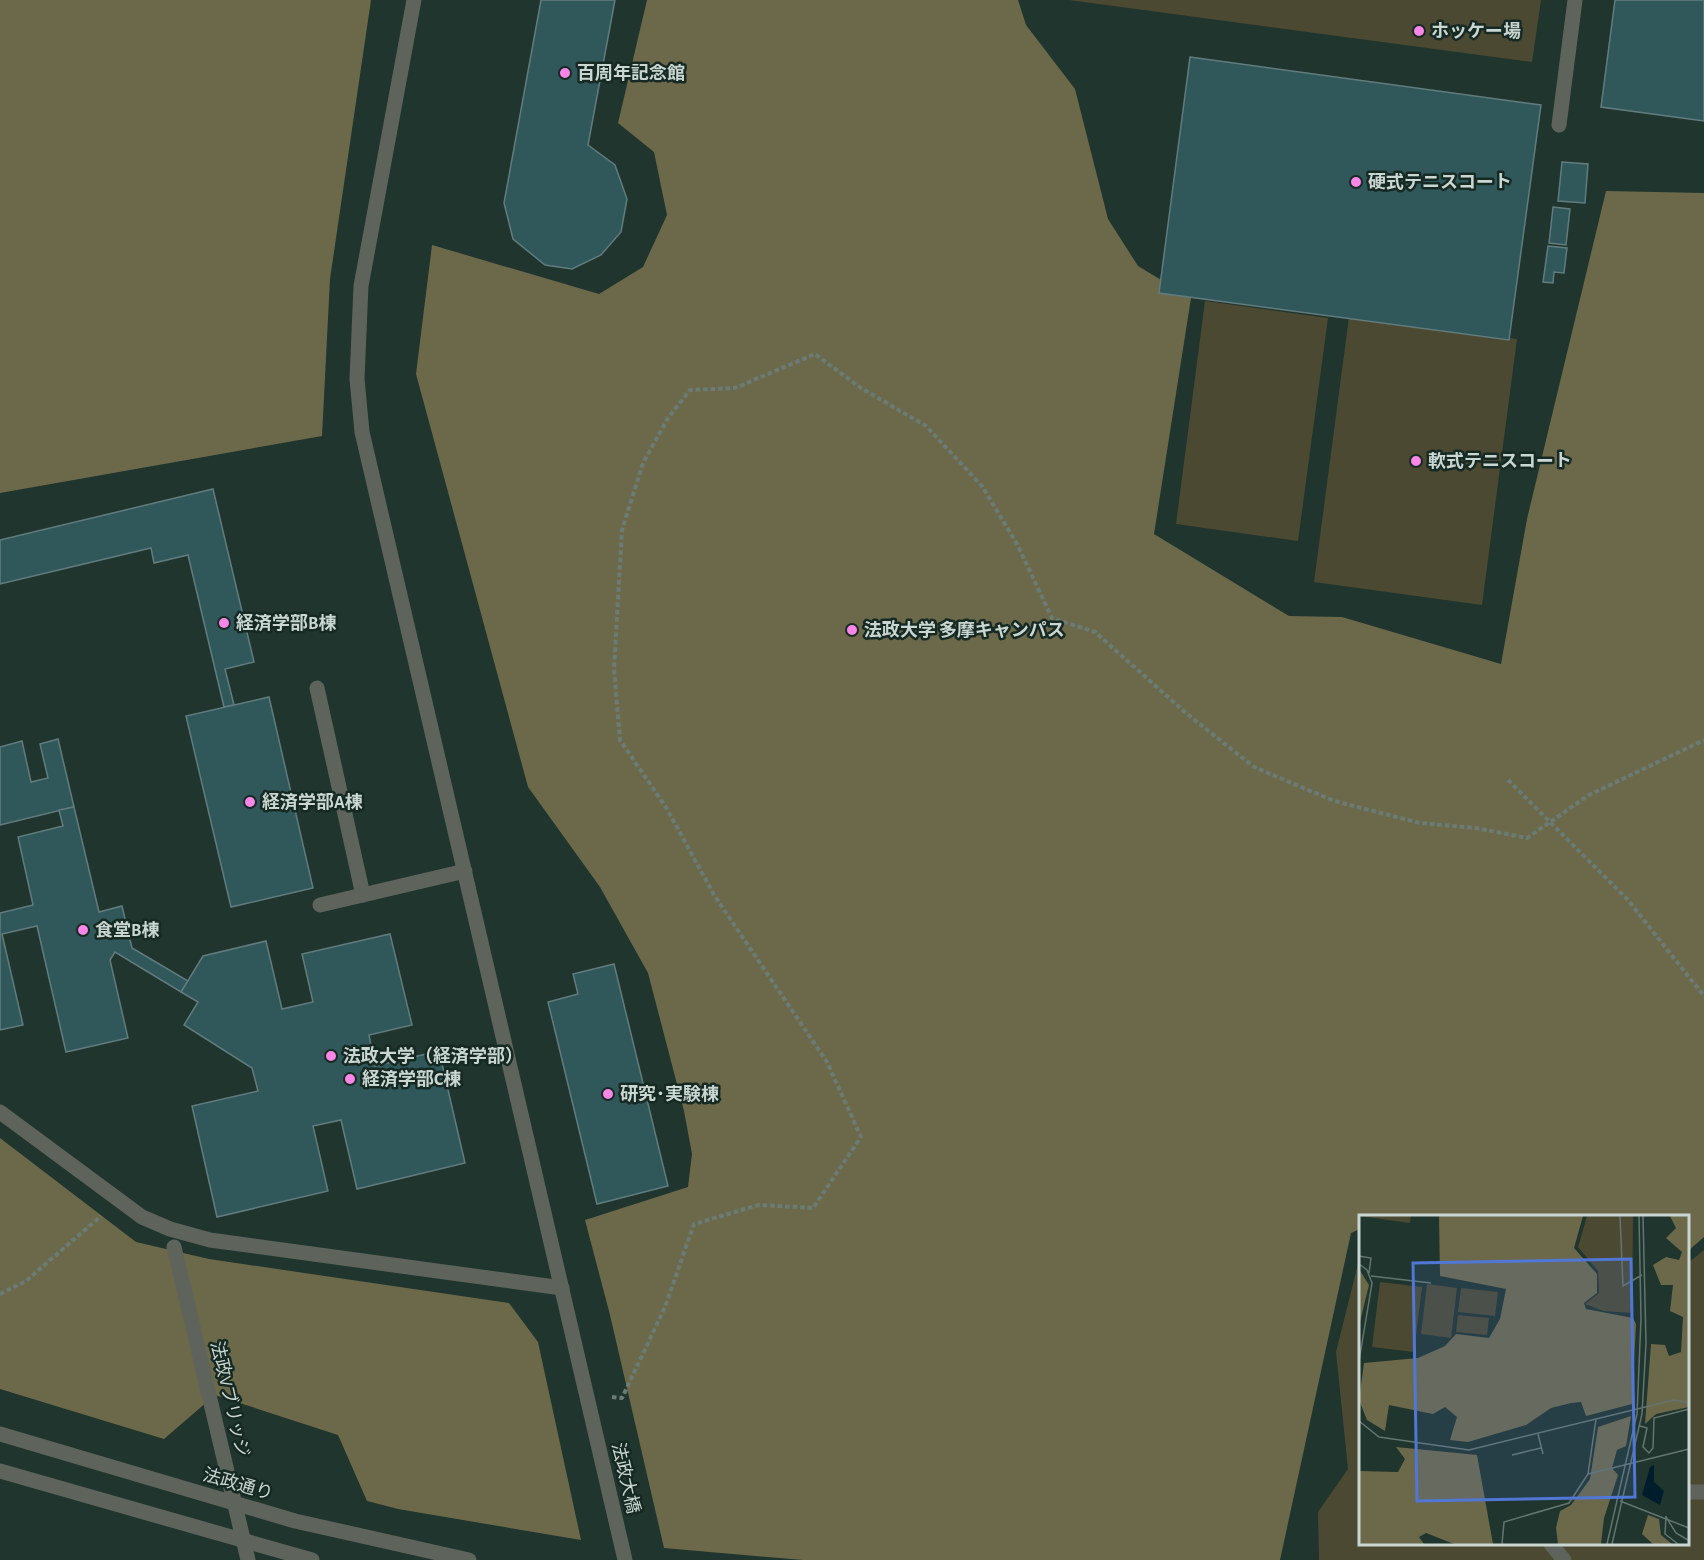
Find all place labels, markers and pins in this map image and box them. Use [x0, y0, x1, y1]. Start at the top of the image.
place label: ホッケー場 [1431, 22, 1521, 41]
marker: ホッケー場 [1412, 24, 1426, 38]
place label: 百周年記念館 [577, 63, 685, 83]
marker: 百周年記念館 [558, 66, 572, 80]
place label: 硬式テニスコート [1368, 172, 1512, 192]
marker: 硬式テニスコート [1349, 175, 1363, 189]
place label: 軟式テニスコート [1428, 451, 1572, 471]
marker: 軟式テニスコート [1409, 454, 1423, 468]
place label: 経済学部B棟 [236, 613, 336, 633]
marker: 経済学部B棟 [217, 616, 231, 630]
place label: 法政大学 多摩キャンパス [864, 619, 1065, 640]
marker: 法政大学 多摩キャンパス [845, 623, 859, 637]
place label: 経済学部A棟 [262, 792, 363, 812]
marker: 経済学部A棟 [243, 795, 257, 809]
place label: 食堂B棟 [95, 920, 159, 940]
marker: 食堂B棟 [76, 923, 90, 937]
place label: 法政大学（経済学部） [343, 1045, 523, 1066]
marker: 法政大学（経済学部） [324, 1049, 338, 1063]
place label: 経済学部C棟 [362, 1069, 461, 1089]
marker: 経済学部C棟 [343, 1072, 357, 1086]
place label: 研究･実験棟 [620, 1084, 719, 1104]
marker: 研究･実験棟 [601, 1087, 615, 1101]

